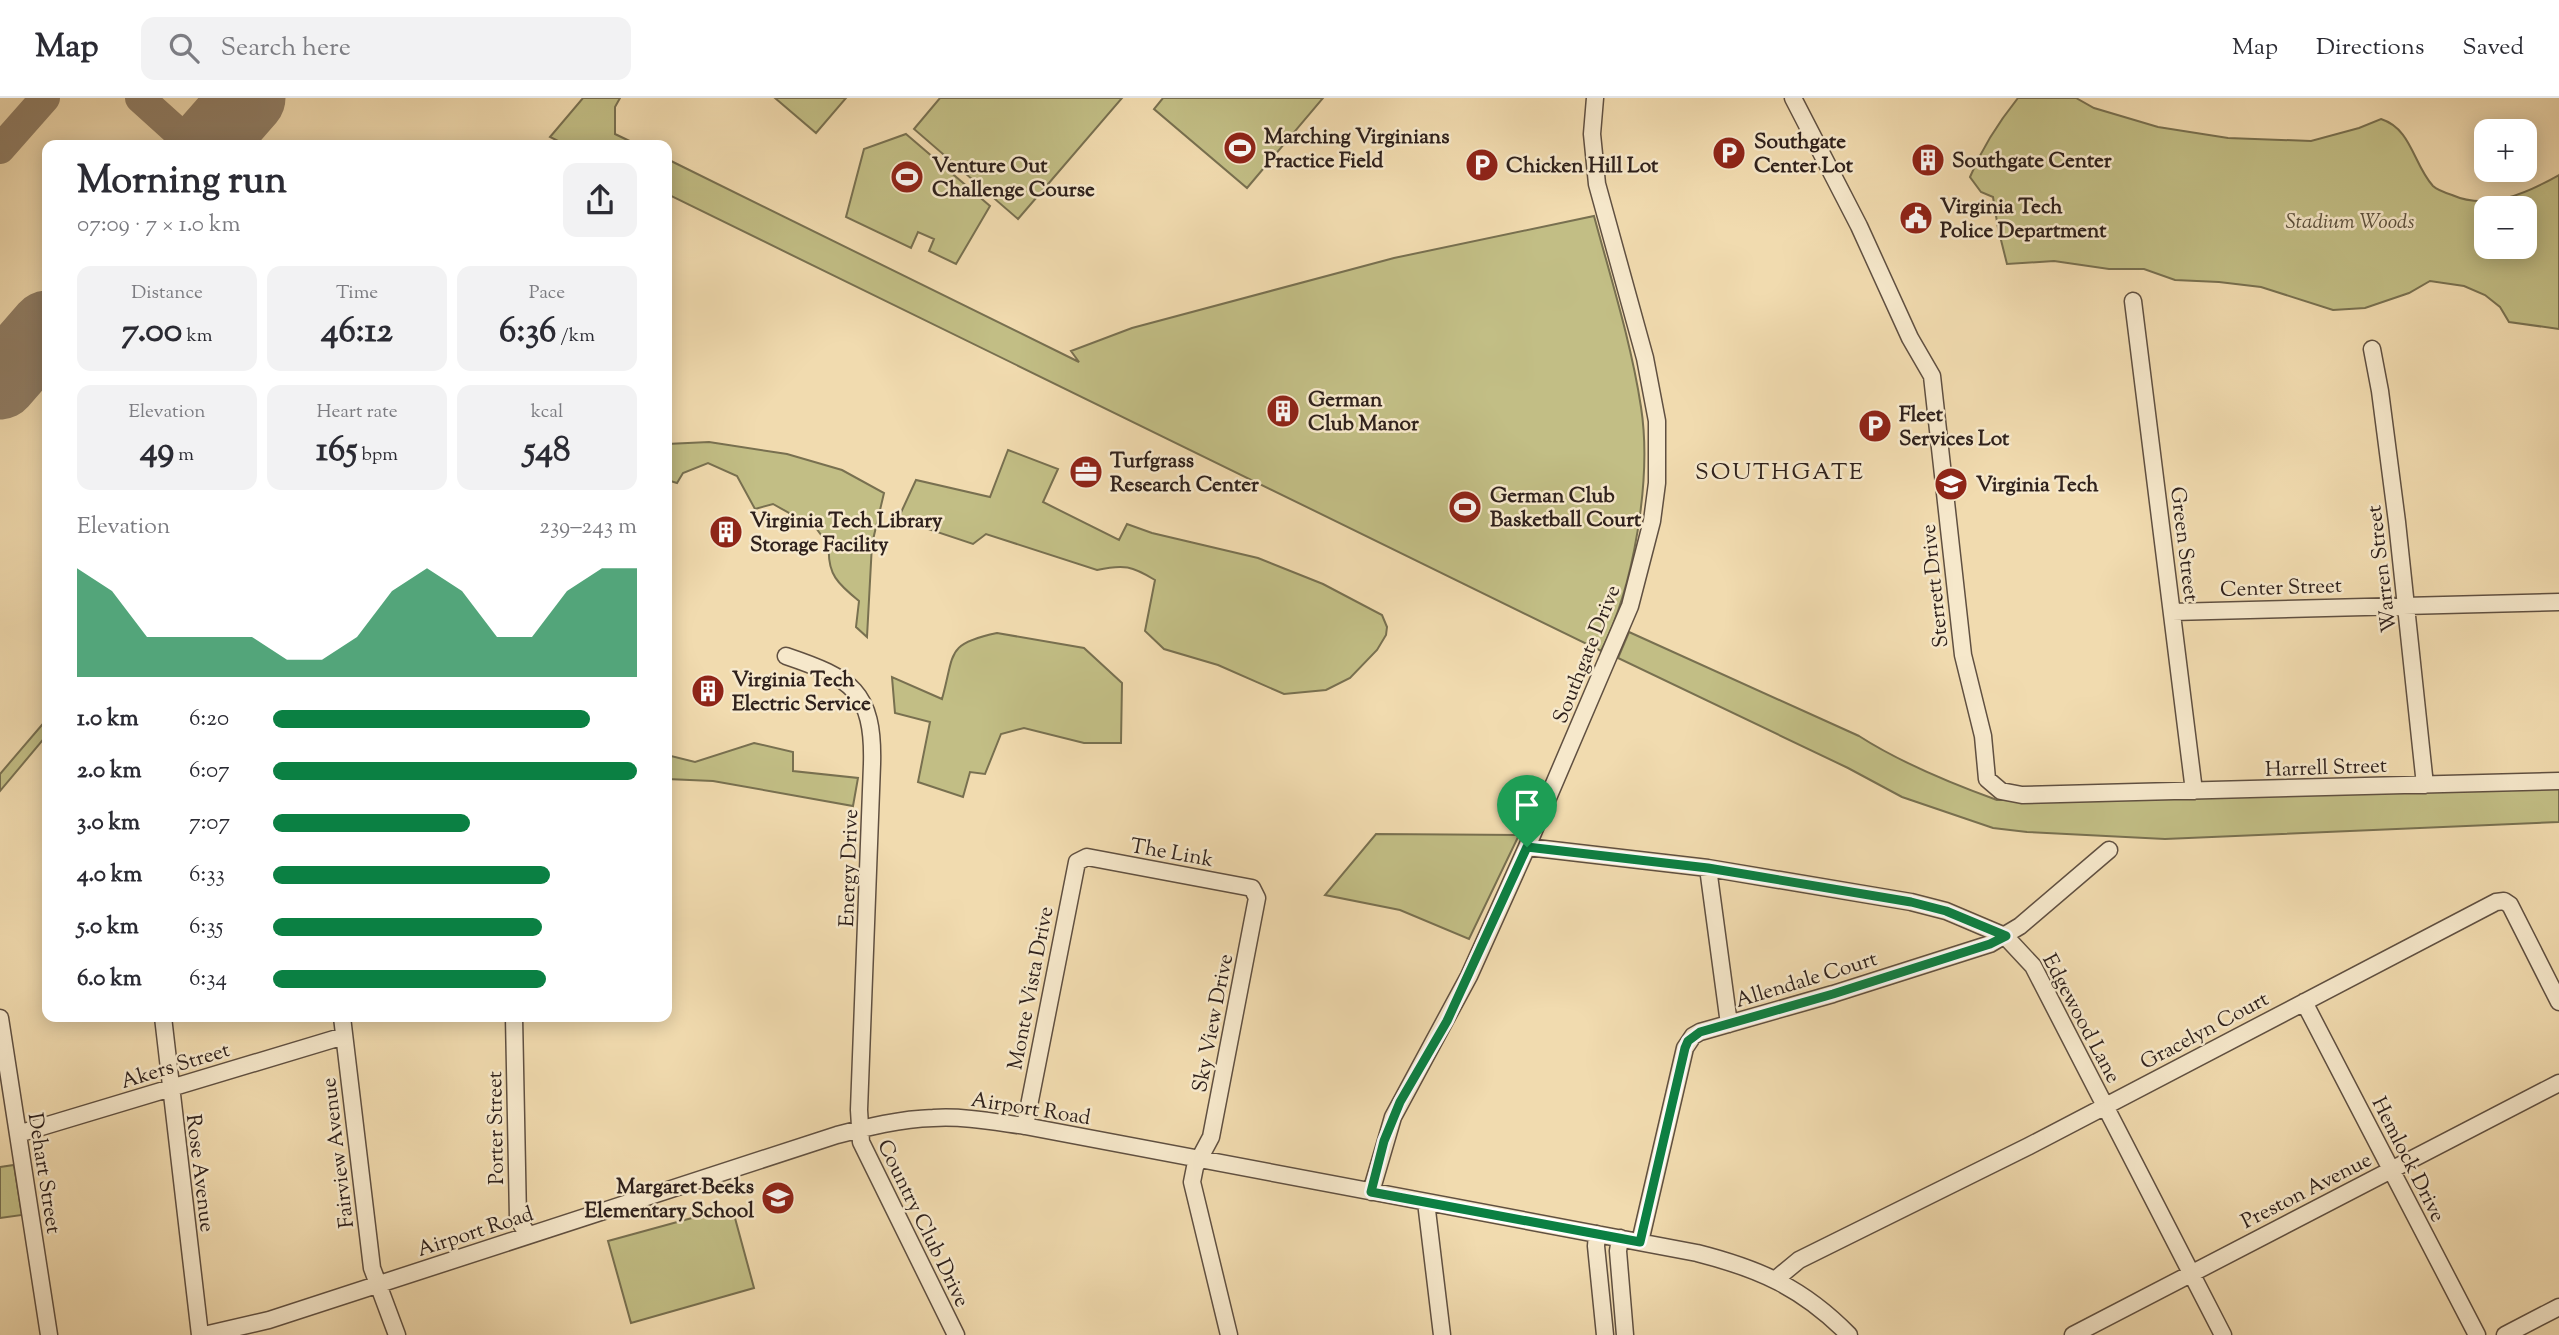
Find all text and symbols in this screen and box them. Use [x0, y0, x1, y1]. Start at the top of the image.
search box [141, 17, 631, 80]
text: Map [35, 24, 99, 72]
icon: search [165, 29, 203, 67]
text: Search here [221, 30, 351, 67]
text: Map [2232, 31, 2278, 65]
text: Directions [2316, 31, 2424, 65]
text: Saved [2462, 31, 2524, 65]
map controls [2474, 119, 2537, 259]
button: + [2474, 119, 2537, 182]
place label: Marching Virginians Practice Field [1264, 123, 1450, 177]
place label: Southgate Center Lot [1754, 128, 1854, 182]
sports icon: Marching Virginians Practice Field [1221, 129, 1259, 167]
parking icon: Southgate Center Lot [1710, 134, 1748, 172]
building icon: Southgate Center [1909, 141, 1947, 179]
parking icon: Chicken Hill Lot [1463, 146, 1501, 184]
place label: Southgate Center [1952, 147, 2112, 177]
place label: Venture Out Challenge Course [932, 152, 1095, 206]
place label: Chicken Hill Lot [1506, 152, 1659, 182]
text: Morning run [77, 156, 287, 210]
sports icon: Venture Out Challenge Course [888, 158, 926, 196]
button: share [563, 163, 637, 237]
place label: Virginia Tech Police Department [1940, 193, 2107, 247]
button: − [2474, 196, 2537, 259]
public building icon: Virginia Tech Police Department [1897, 199, 1935, 237]
park label: Stadium Woods [2286, 208, 2414, 238]
text: 07:09 · 7 × 1.0 km [77, 209, 240, 242]
text: Distance [131, 280, 203, 307]
text: Time [336, 280, 378, 307]
text: Pace [529, 280, 565, 307]
text: 7.00 [122, 307, 182, 358]
text: 46:12 [321, 307, 393, 358]
text: 6:36 [499, 307, 556, 358]
text: km [182, 323, 212, 350]
text: /km [556, 323, 595, 350]
place label: German Club Manor [1308, 386, 1419, 440]
building icon: German Club Manor [1264, 392, 1302, 430]
text: Elevation [128, 399, 206, 426]
text: Heart rate [316, 399, 398, 426]
text: kcal [531, 399, 563, 426]
place label: Fleet Services Lot [1899, 401, 2010, 455]
parking icon: Fleet Services Lot [1856, 407, 1894, 445]
text: 49 [140, 426, 174, 477]
text: 165 [316, 426, 357, 477]
text: 548 [523, 426, 571, 477]
text: m [174, 442, 194, 469]
text: bpm [357, 442, 398, 469]
place label: Turfgrass Research Center [1110, 447, 1259, 501]
office icon: Turfgrass Research Center [1067, 453, 1105, 491]
district label: SOUTHGATE [1695, 457, 1865, 490]
school or university icon: Virginia Tech [1932, 465, 1970, 503]
place label: Virginia Tech [1976, 471, 2099, 501]
place label: German Club Basketball Court [1490, 482, 1642, 536]
street label: Green Street [2161, 485, 2205, 604]
sports icon: German Club Basketball Court [1446, 488, 1484, 526]
street label: Warren Street [2360, 503, 2406, 634]
place label: Virginia Tech Library Storage Facility [750, 507, 943, 561]
text: Elevation [77, 511, 170, 544]
text: 239–243 m [539, 511, 637, 544]
building icon: Virginia Tech Library Storage Facility [707, 513, 745, 551]
street label: Sterrett Drive [1915, 522, 1957, 649]
street label: Center Street [2220, 572, 2342, 606]
street label: Southgate Drive [1546, 581, 1629, 729]
place label: Virginia Tech Electric Service [732, 666, 871, 720]
building icon: Virginia Tech Electric Service [689, 672, 727, 710]
text: 1.0 km [77, 703, 139, 736]
text: 6:20 [189, 703, 229, 736]
street label: Harrell Street [2265, 752, 2387, 786]
text: 2.0 km [77, 755, 142, 788]
text: 6:07 [189, 755, 230, 788]
pin [1497, 775, 1557, 847]
icon: arrive [1508, 786, 1546, 824]
text: 3.0 km [77, 807, 140, 840]
text: 7:07 [189, 807, 230, 840]
street label: Energy Drive [833, 808, 867, 928]
street label: The Link [1128, 832, 1216, 876]
text: 4.0 km [77, 859, 142, 892]
text: 6:33 [189, 859, 225, 892]
street label: Monte Vista Drive [1001, 904, 1063, 1073]
text: 5.0 km [77, 911, 139, 944]
text: 6:35 [189, 911, 223, 944]
street label: Allendale Court [1732, 945, 1881, 1017]
street label: Edgewood Lane [2033, 949, 2127, 1089]
street label: Sky View Drive [1186, 952, 1242, 1095]
text: 6.0 km [77, 963, 142, 996]
text: 6:34 [189, 963, 227, 996]
street label: Gracelyn Court [2135, 985, 2274, 1078]
street label: Akers Street [117, 1036, 234, 1098]
street label: Porter Street [481, 1071, 513, 1185]
street label: Fairview Avenue [315, 1076, 363, 1230]
street label: Airport Road [969, 1086, 1093, 1134]
street label: Hemlock Drive [2363, 1092, 2452, 1228]
street label: Dehart Street [19, 1111, 67, 1236]
street label: Rose Avenue [177, 1113, 221, 1234]
street label: Country Club Drive [869, 1135, 976, 1313]
street label: Preston Avenue [2236, 1146, 2378, 1238]
place label: Margaret Beeks Elementary School [585, 1173, 754, 1227]
school or university icon: Margaret Beeks Elementary School [759, 1179, 797, 1217]
street label: Airport Road [414, 1200, 538, 1266]

